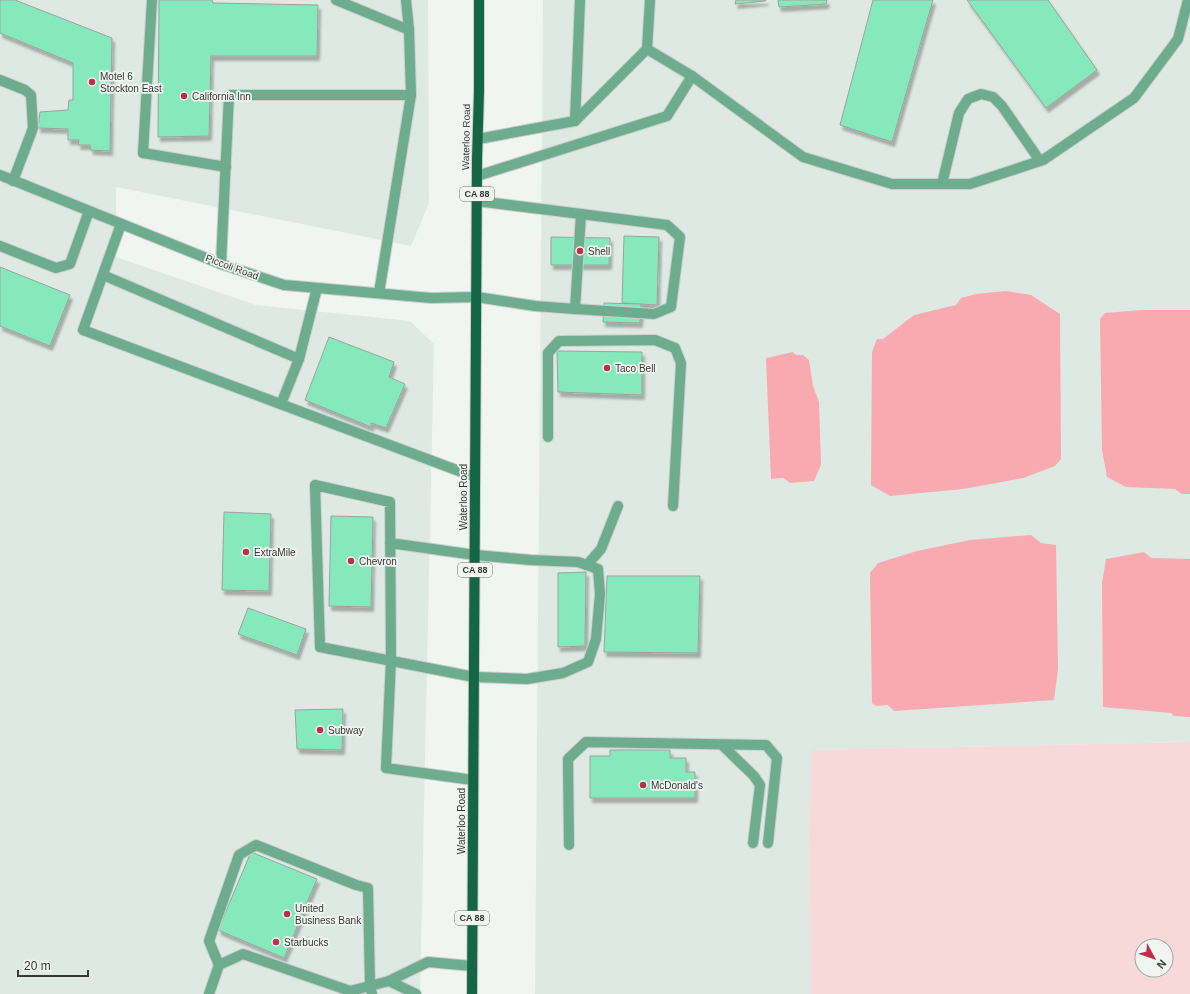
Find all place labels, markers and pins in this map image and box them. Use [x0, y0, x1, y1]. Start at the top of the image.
place label: Motel 6 Stockton East [100, 71, 162, 94]
marker: Motel 6 Stockton East [87, 77, 97, 87]
marker: California Inn [179, 91, 189, 101]
place label: California Inn [192, 91, 251, 102]
marker: Shell [575, 246, 585, 256]
place label: Shell [588, 246, 610, 257]
marker: Taco Bell [602, 363, 612, 373]
place label: Taco Bell [615, 363, 656, 374]
marker: ExtraMile [241, 547, 251, 557]
place label: ExtraMile [254, 547, 296, 558]
marker: Chevron [346, 556, 356, 566]
place label: Chevron [359, 556, 397, 567]
marker: Subway [315, 725, 325, 735]
place label: Subway [328, 725, 364, 736]
marker: McDonald's [638, 780, 648, 790]
place label: McDonald's [651, 780, 703, 791]
place label: United Business Bank [295, 903, 362, 926]
marker: United Business Bank [282, 909, 292, 919]
marker: Starbucks [271, 937, 281, 947]
place label: Starbucks [284, 937, 328, 948]

